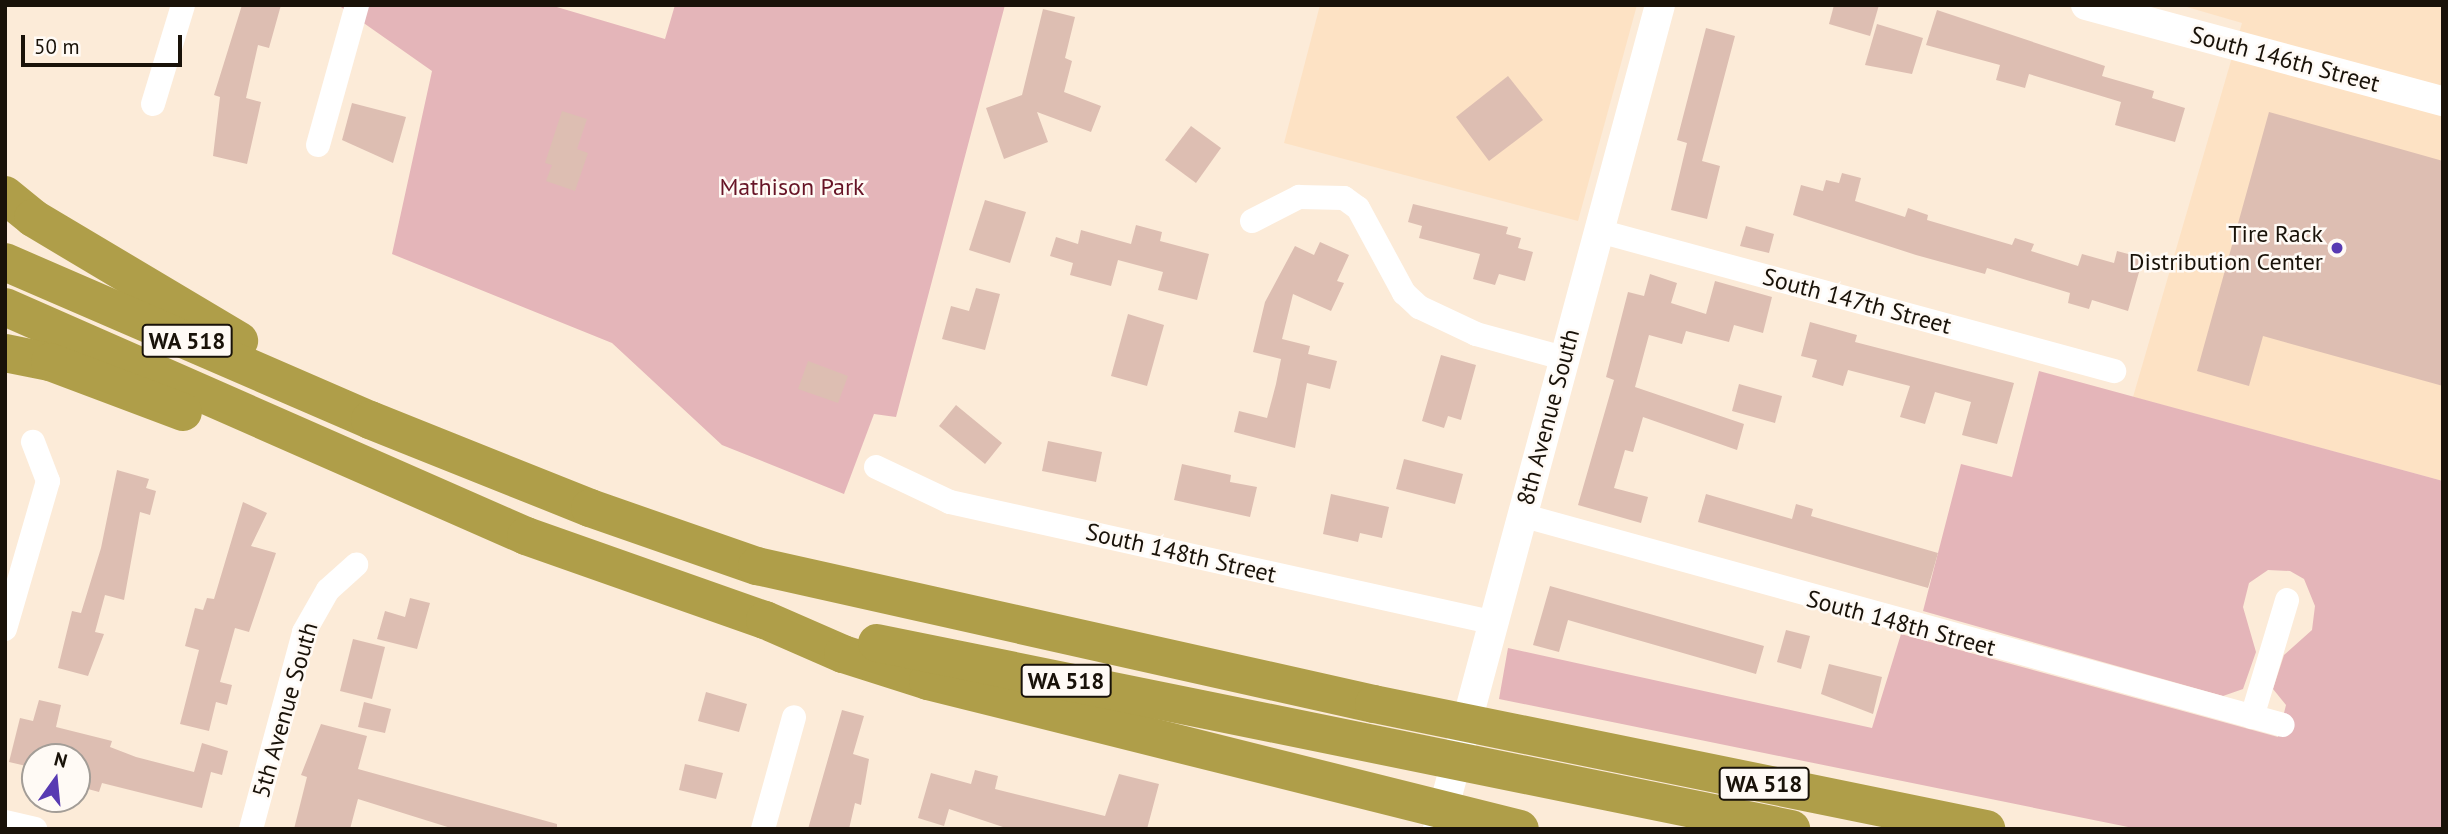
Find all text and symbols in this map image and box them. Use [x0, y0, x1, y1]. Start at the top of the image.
street label: South 146th Street [2187, 20, 2383, 98]
scale bar [24, 21, 186, 65]
text: 50 m [34, 33, 80, 60]
park label: Mathison Park [719, 173, 865, 201]
place label: Tire Rack Distribution Center [2129, 220, 2323, 276]
marker: Tire Rack Distribution Center [2329, 240, 2345, 256]
street label: South 147th Street [1760, 262, 1954, 340]
road number: WA 518 [140, 322, 234, 360]
street label: 8th Avenue South [1511, 325, 1585, 509]
street label: South 148th Street [1083, 517, 1279, 589]
street label: South 148th Street [1803, 584, 1999, 662]
street label: 5th Avenue South [246, 619, 324, 801]
road number: WA 518 [1019, 662, 1113, 701]
north arrow [21, 743, 91, 813]
text: N [52, 746, 70, 773]
road number: WA 518 [1717, 764, 1811, 804]

